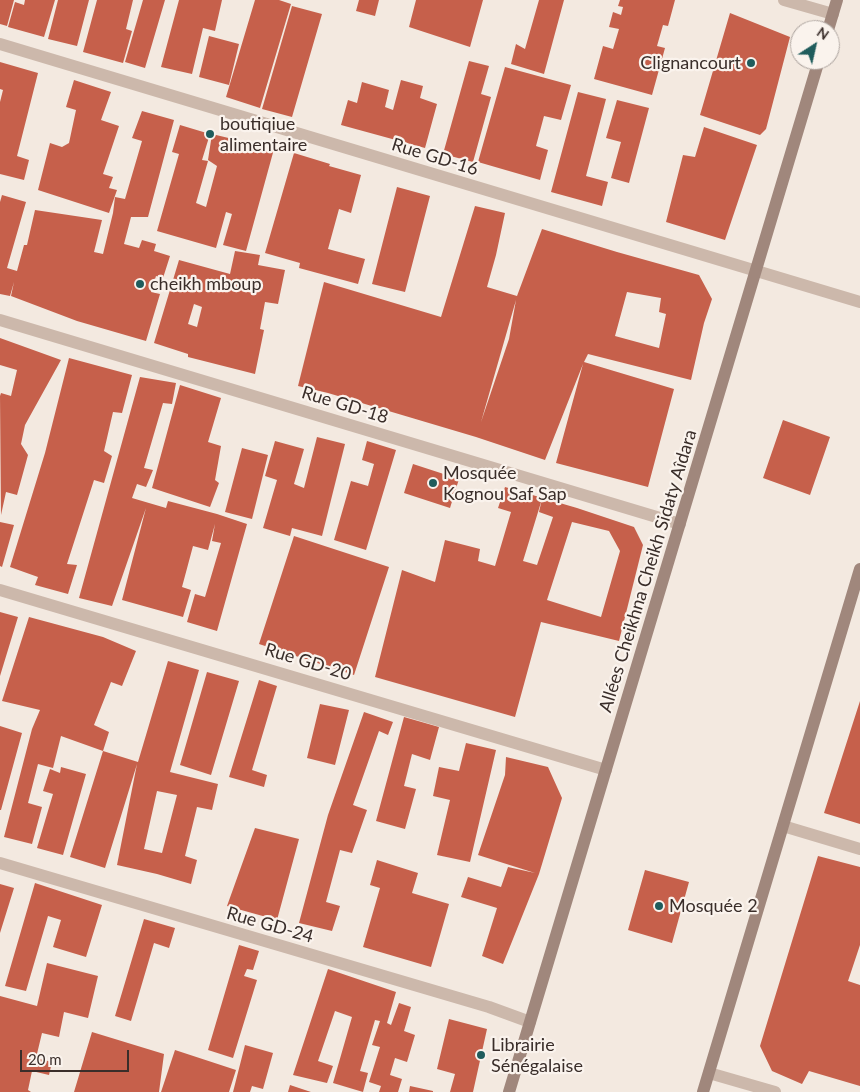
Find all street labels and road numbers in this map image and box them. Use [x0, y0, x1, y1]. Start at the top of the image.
street label: Rue GD-16 [389, 134, 481, 180]
street label: Rue GD-18 [299, 382, 391, 428]
street label: Allées Cheikhna Cheikh Sidaty Aîdara [595, 427, 701, 715]
street label: Rue GD-20 [262, 639, 354, 685]
street label: Rue GD-24 [224, 902, 316, 948]

